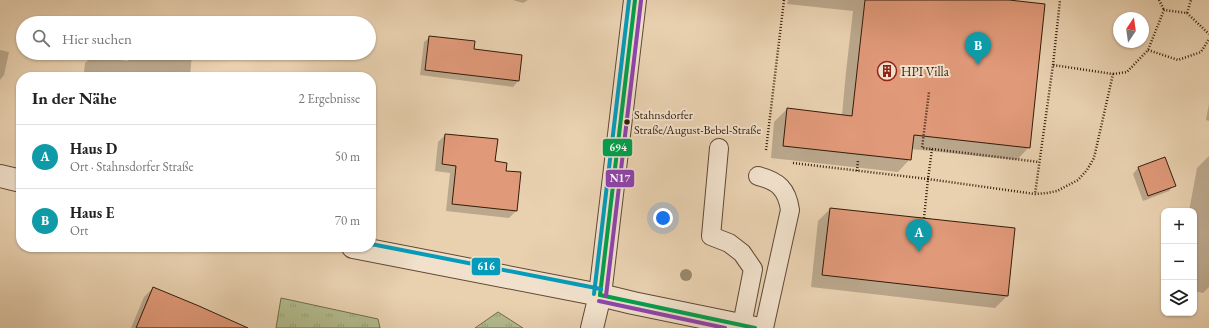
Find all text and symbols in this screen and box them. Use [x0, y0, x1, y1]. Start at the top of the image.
north arrow [1113, 12, 1149, 48]
search box [16, 16, 376, 60]
icon: search [30, 27, 52, 49]
text: Hier suchen [62, 29, 132, 48]
pin: B [965, 32, 991, 65]
building icon: HPI Villa [876, 60, 898, 82]
place label: HPI Villa [901, 63, 950, 80]
text: In der Nähe [32, 87, 117, 109]
text: 2 Ergebnisse [299, 90, 360, 107]
place label: Stahnsdorfer Straße/August-Bebel-Straße [634, 107, 761, 138]
marker: Stahnsdorfer Straße/August-Bebel-Straße [622, 117, 632, 127]
line badge: 694 [602, 138, 633, 157]
text: Haus D [70, 139, 117, 158]
text: 694 [609, 140, 627, 154]
text: A [40, 148, 50, 165]
text: 50 m [335, 148, 360, 165]
text: Ort · Stahnsdorfer Straße [70, 158, 194, 175]
line badge: N17 [605, 169, 635, 188]
text: N17 [610, 171, 630, 185]
text: Haus E [70, 203, 114, 222]
your location [653, 208, 673, 228]
map controls [1161, 208, 1197, 316]
button: + [1161, 208, 1197, 244]
text: B [41, 212, 49, 229]
text: 70 m [335, 212, 360, 229]
pin: A [906, 219, 932, 252]
text: Ort [70, 222, 88, 239]
button: − [1161, 244, 1197, 280]
line badge: 616 [471, 257, 501, 276]
text: 616 [477, 259, 495, 273]
button: layers [1161, 280, 1197, 316]

